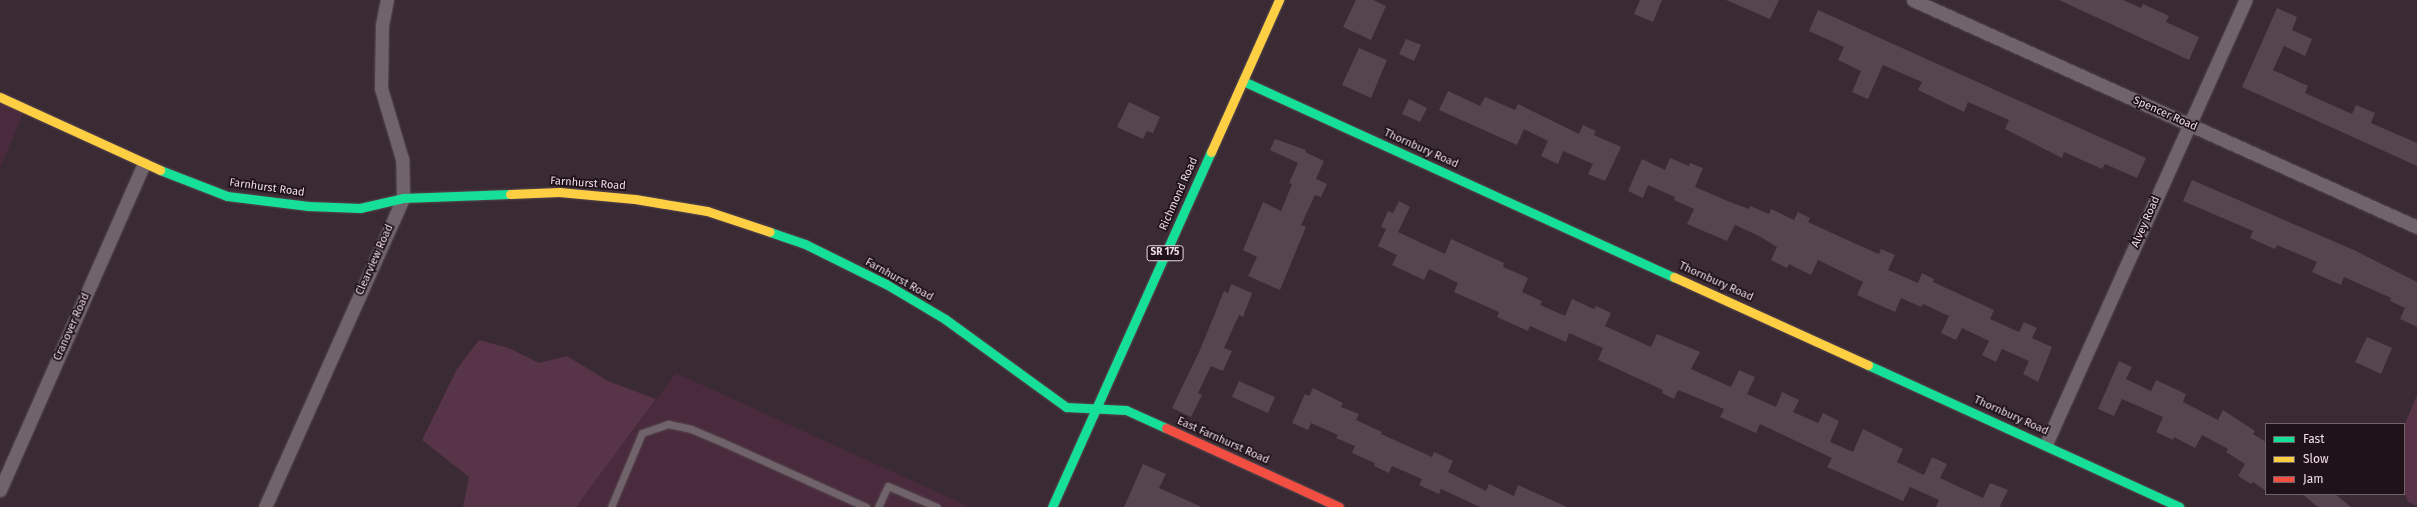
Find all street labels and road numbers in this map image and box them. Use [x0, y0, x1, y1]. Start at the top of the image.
street label: Spencer Road [2131, 94, 2199, 134]
street label: Thornbury Road [1382, 127, 1460, 171]
street label: Richmond Road [1157, 155, 1201, 233]
street label: Farnhurst Road [550, 175, 626, 193]
street label: Farnhurst Road [229, 176, 305, 200]
street label: Alvey Road [2129, 194, 2163, 250]
street label: Clearview Road [354, 223, 396, 297]
road number: SR 175 [1146, 245, 1184, 261]
street label: Farnhurst Road [863, 256, 935, 304]
street label: Thornbury Road [1677, 260, 1755, 304]
street label: Cranover Road [51, 291, 93, 363]
street label: Thornbury Road [1972, 394, 2050, 438]
street label: East Farnhurst Road [1175, 415, 1271, 467]

